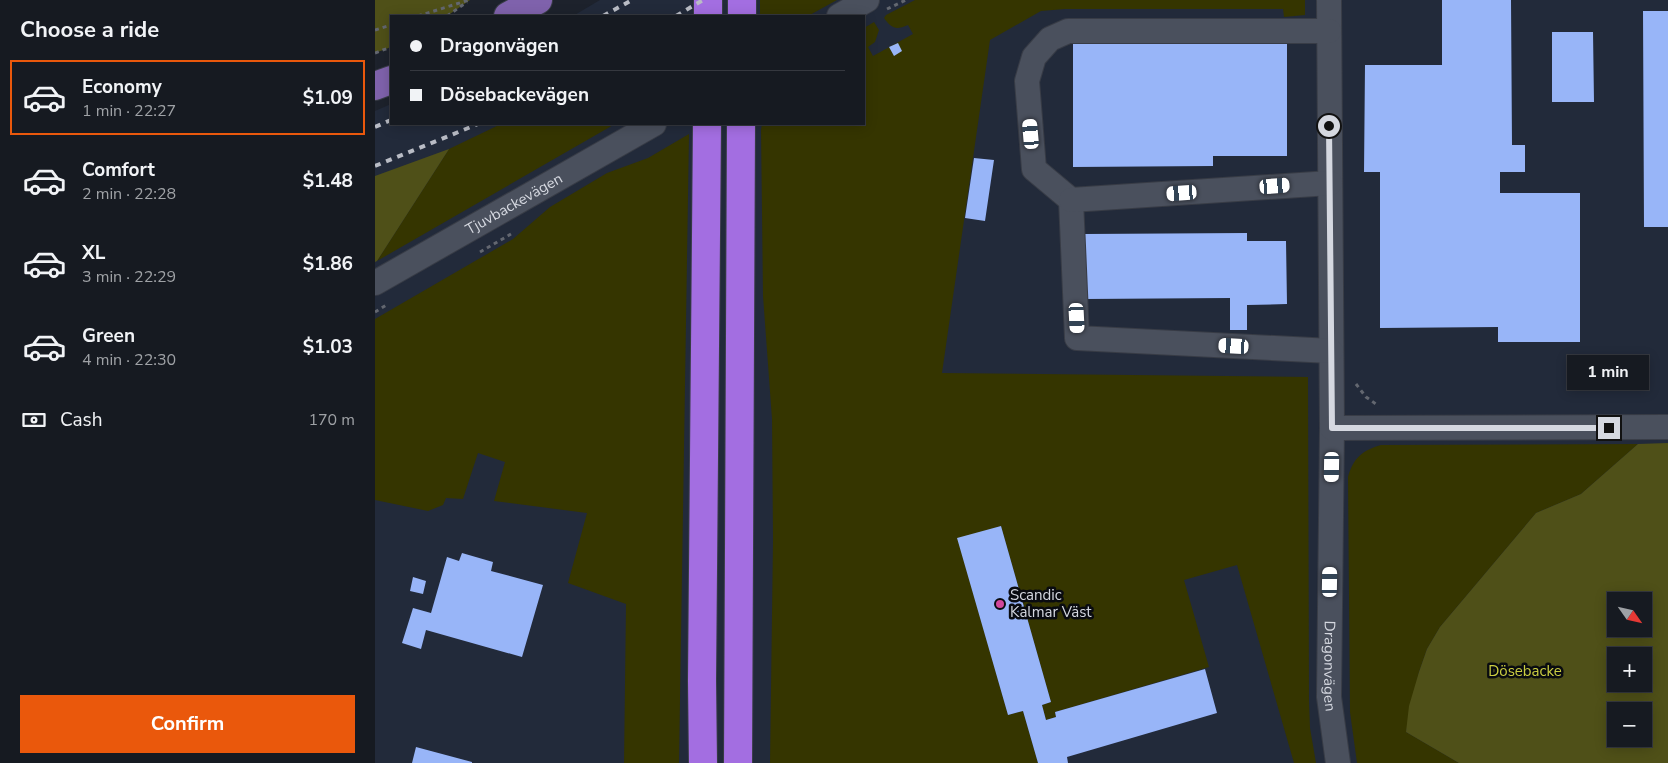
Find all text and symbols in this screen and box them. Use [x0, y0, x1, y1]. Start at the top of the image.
text: Choose a ride [20, 15, 159, 45]
text: Dragonvägen [440, 33, 559, 59]
text: Economy [82, 74, 162, 100]
icon: car [22, 75, 67, 120]
text: Dösebackevägen [440, 82, 589, 108]
text: $1.09 [303, 85, 353, 111]
text: 1 min · 22:27 [82, 100, 176, 122]
route start [1318, 115, 1340, 137]
car [1022, 118, 1039, 150]
text: Comfort [82, 157, 155, 183]
icon: car [22, 158, 67, 203]
text: $1.48 [303, 168, 353, 194]
street label: Tjuvbackevägen [462, 168, 566, 239]
car [1259, 177, 1290, 195]
text: 2 min · 22:28 [82, 183, 176, 205]
car [1166, 184, 1197, 202]
text: XL [82, 240, 105, 266]
icon: car [22, 241, 67, 286]
text: $1.86 [303, 251, 353, 277]
text: 3 min · 22:29 [82, 266, 176, 288]
car [1068, 303, 1085, 333]
text: Green [82, 323, 135, 349]
icon: car [22, 324, 67, 369]
text: $1.03 [303, 334, 353, 360]
car [1218, 338, 1249, 354]
text: 4 min · 22:30 [82, 349, 176, 371]
callout: 1 min [1568, 356, 1650, 390]
text: 1 min [1587, 361, 1629, 383]
icon: cash [20, 406, 48, 434]
text: Cash [60, 407, 102, 433]
text: 170 m [308, 409, 355, 431]
route end [1598, 417, 1620, 439]
car [1324, 452, 1339, 482]
car [1322, 567, 1337, 597]
place label: Scandic Kalmar Väst [1010, 585, 1092, 622]
north arrow [1607, 592, 1653, 638]
map controls [1607, 592, 1652, 747]
marker: Scandic Kalmar Väst [994, 598, 1006, 610]
street label: Dragonvägen [1319, 620, 1341, 713]
button: + [1607, 647, 1652, 692]
park label: Dösebacke [1488, 661, 1562, 681]
button: Confirm [20, 695, 355, 753]
button: − [1607, 702, 1652, 747]

